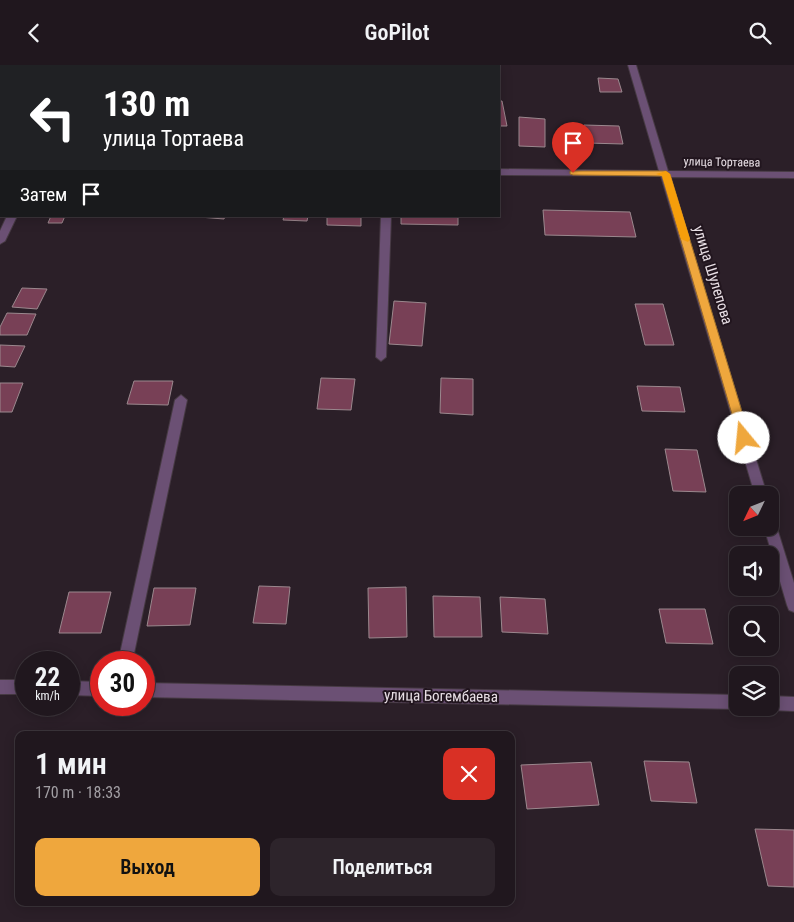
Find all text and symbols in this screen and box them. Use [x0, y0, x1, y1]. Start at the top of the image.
icon: back [20, 19, 48, 47]
icon: search [746, 19, 774, 47]
text: GoPilot [365, 20, 429, 45]
text: 130 m [103, 84, 190, 125]
icon: left [20, 85, 85, 150]
pin [552, 122, 594, 173]
text: улица Тортаева [103, 126, 244, 151]
icon: arrive [559, 129, 587, 157]
street label: улица Тортаева [683, 154, 761, 170]
icon: arrive [77, 180, 105, 208]
text: Затем [20, 183, 67, 206]
street label: улица Шулепова [689, 223, 737, 327]
position arrow [717, 411, 769, 463]
north arrow [729, 486, 779, 536]
map controls [729, 486, 779, 716]
button: sound [729, 546, 779, 596]
button: search [729, 606, 779, 656]
speed limit sign: 30 [90, 651, 155, 716]
text: 22 [35, 663, 60, 692]
button: layers [729, 666, 779, 716]
street label: улица Богембаева [384, 686, 498, 706]
text: km/h [35, 689, 60, 703]
text: 1 мин [35, 746, 107, 781]
button: close [443, 748, 495, 800]
text: 170 m · 18:33 [35, 783, 121, 802]
button: Выход [35, 838, 260, 896]
button: Поделиться [270, 838, 495, 896]

